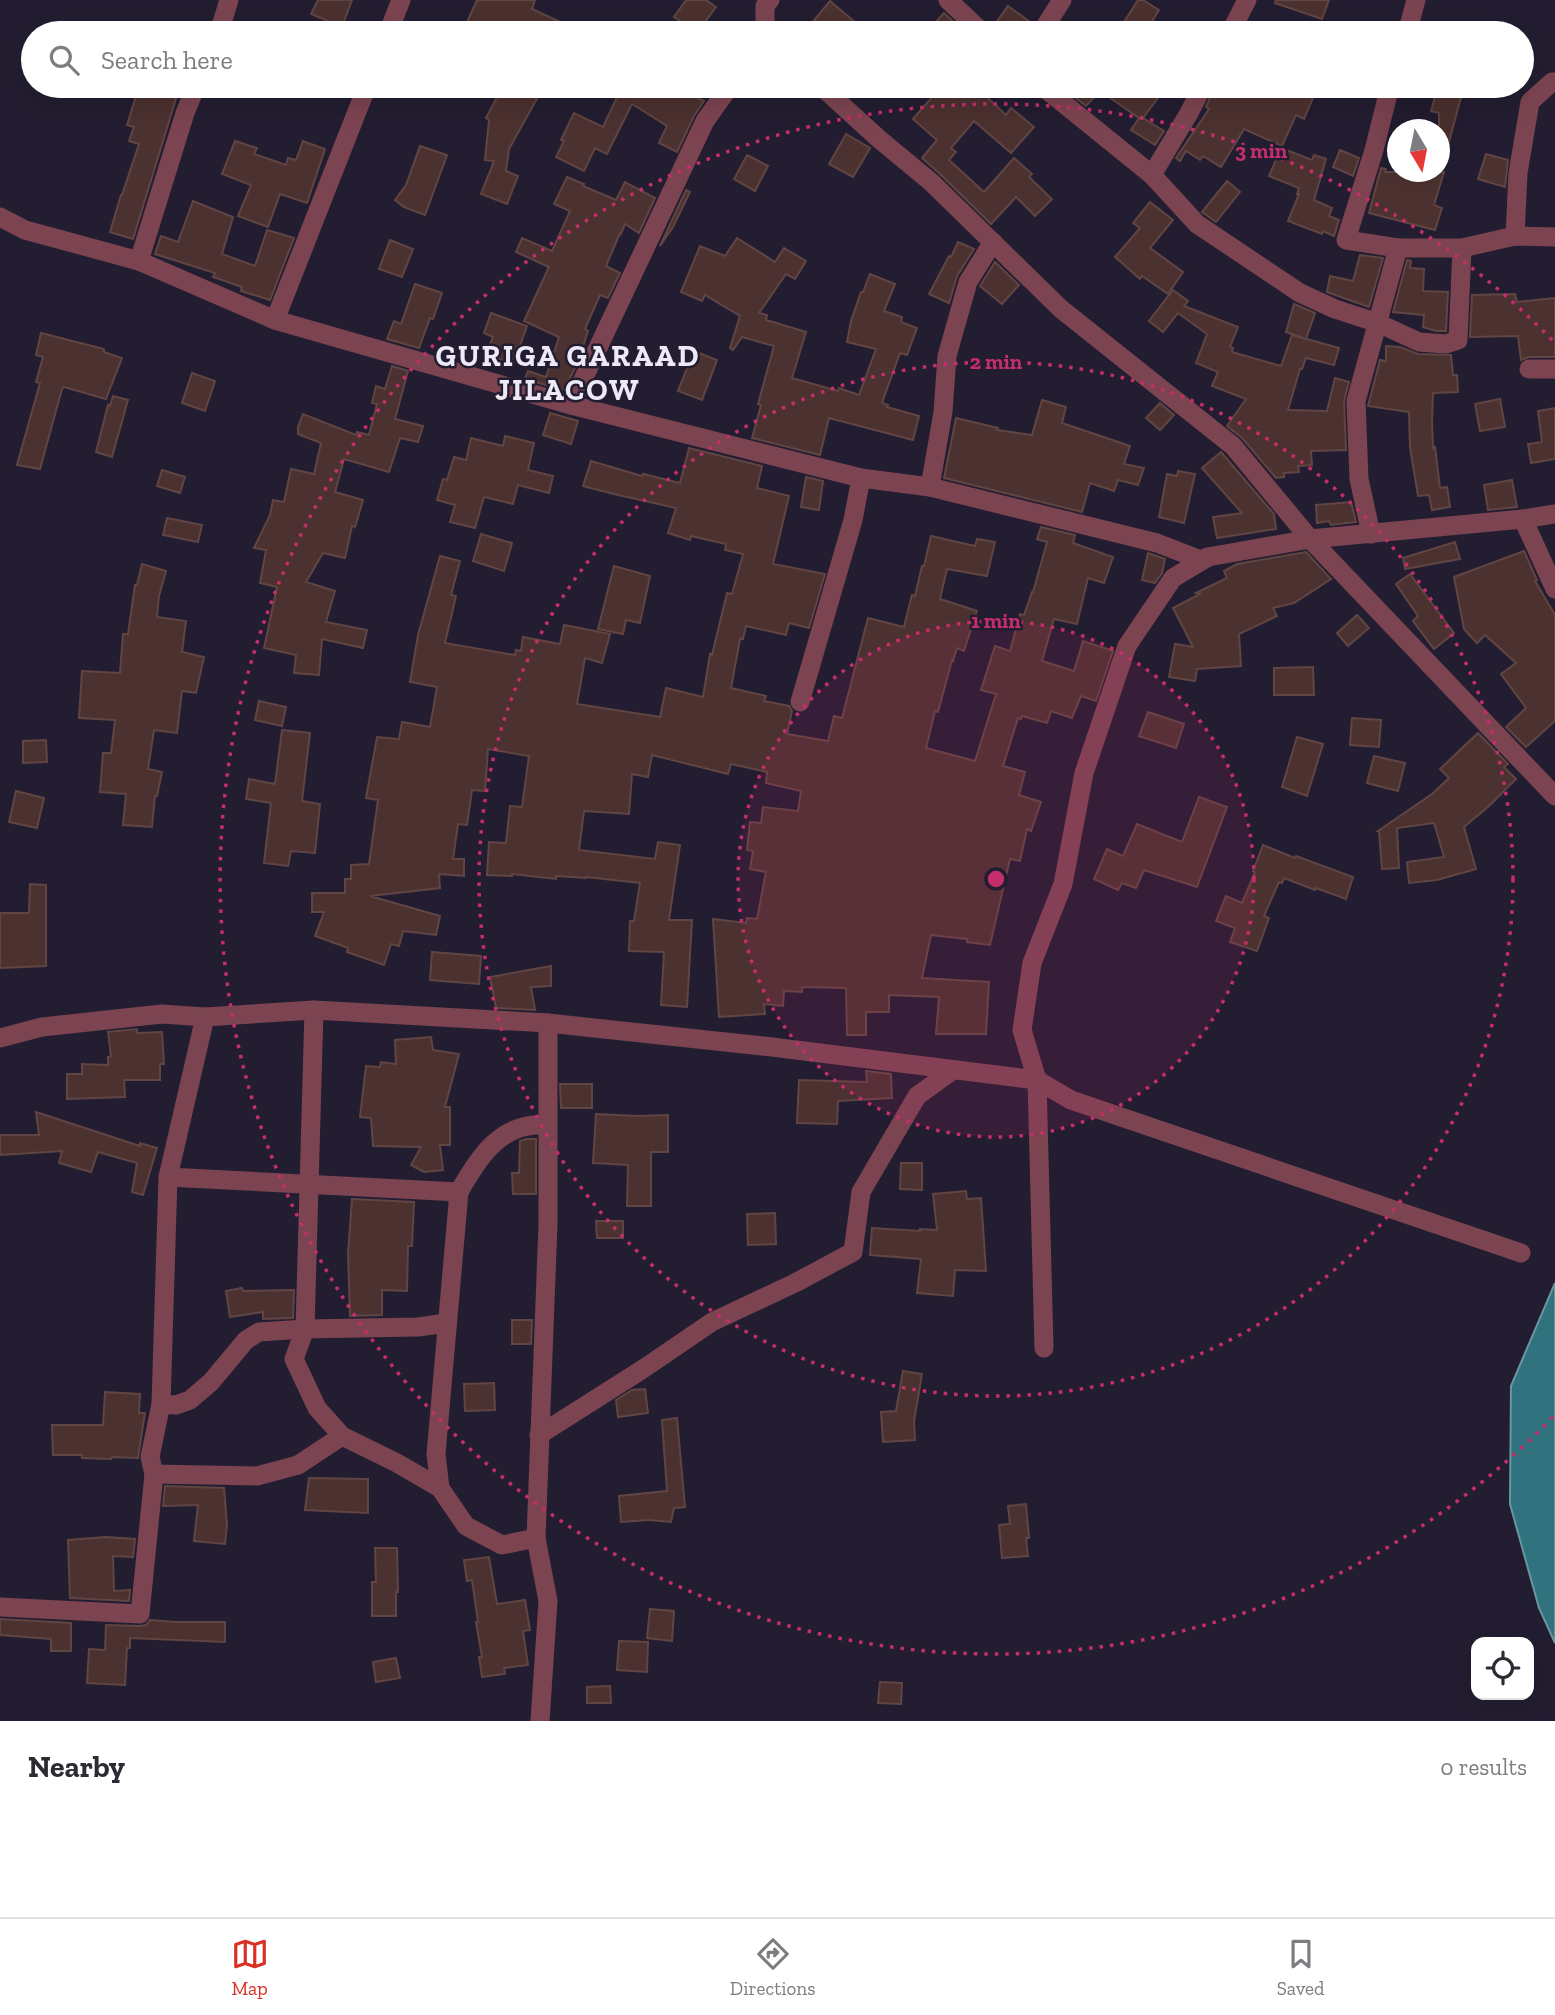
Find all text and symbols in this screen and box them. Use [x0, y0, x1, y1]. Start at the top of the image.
search box [21, 21, 1534, 98]
icon: search [45, 41, 83, 79]
text: Search here [101, 44, 233, 76]
north arrow [1387, 119, 1450, 182]
text: 3 min [1235, 138, 1288, 163]
district label: GURIGA GARAAD JILACOW [436, 338, 700, 408]
text: 2 min [970, 349, 1023, 374]
text: 1 min [971, 608, 1021, 633]
centre of rings [984, 867, 1008, 891]
map controls [1471, 1637, 1534, 1700]
button: locate [1471, 1637, 1534, 1700]
text: Nearby [28, 1749, 125, 1785]
text: 0 results [1440, 1753, 1527, 1781]
tab: Map [231, 1935, 269, 2000]
tab: Directions [730, 1935, 816, 2000]
tab: Saved [1277, 1935, 1324, 2000]

